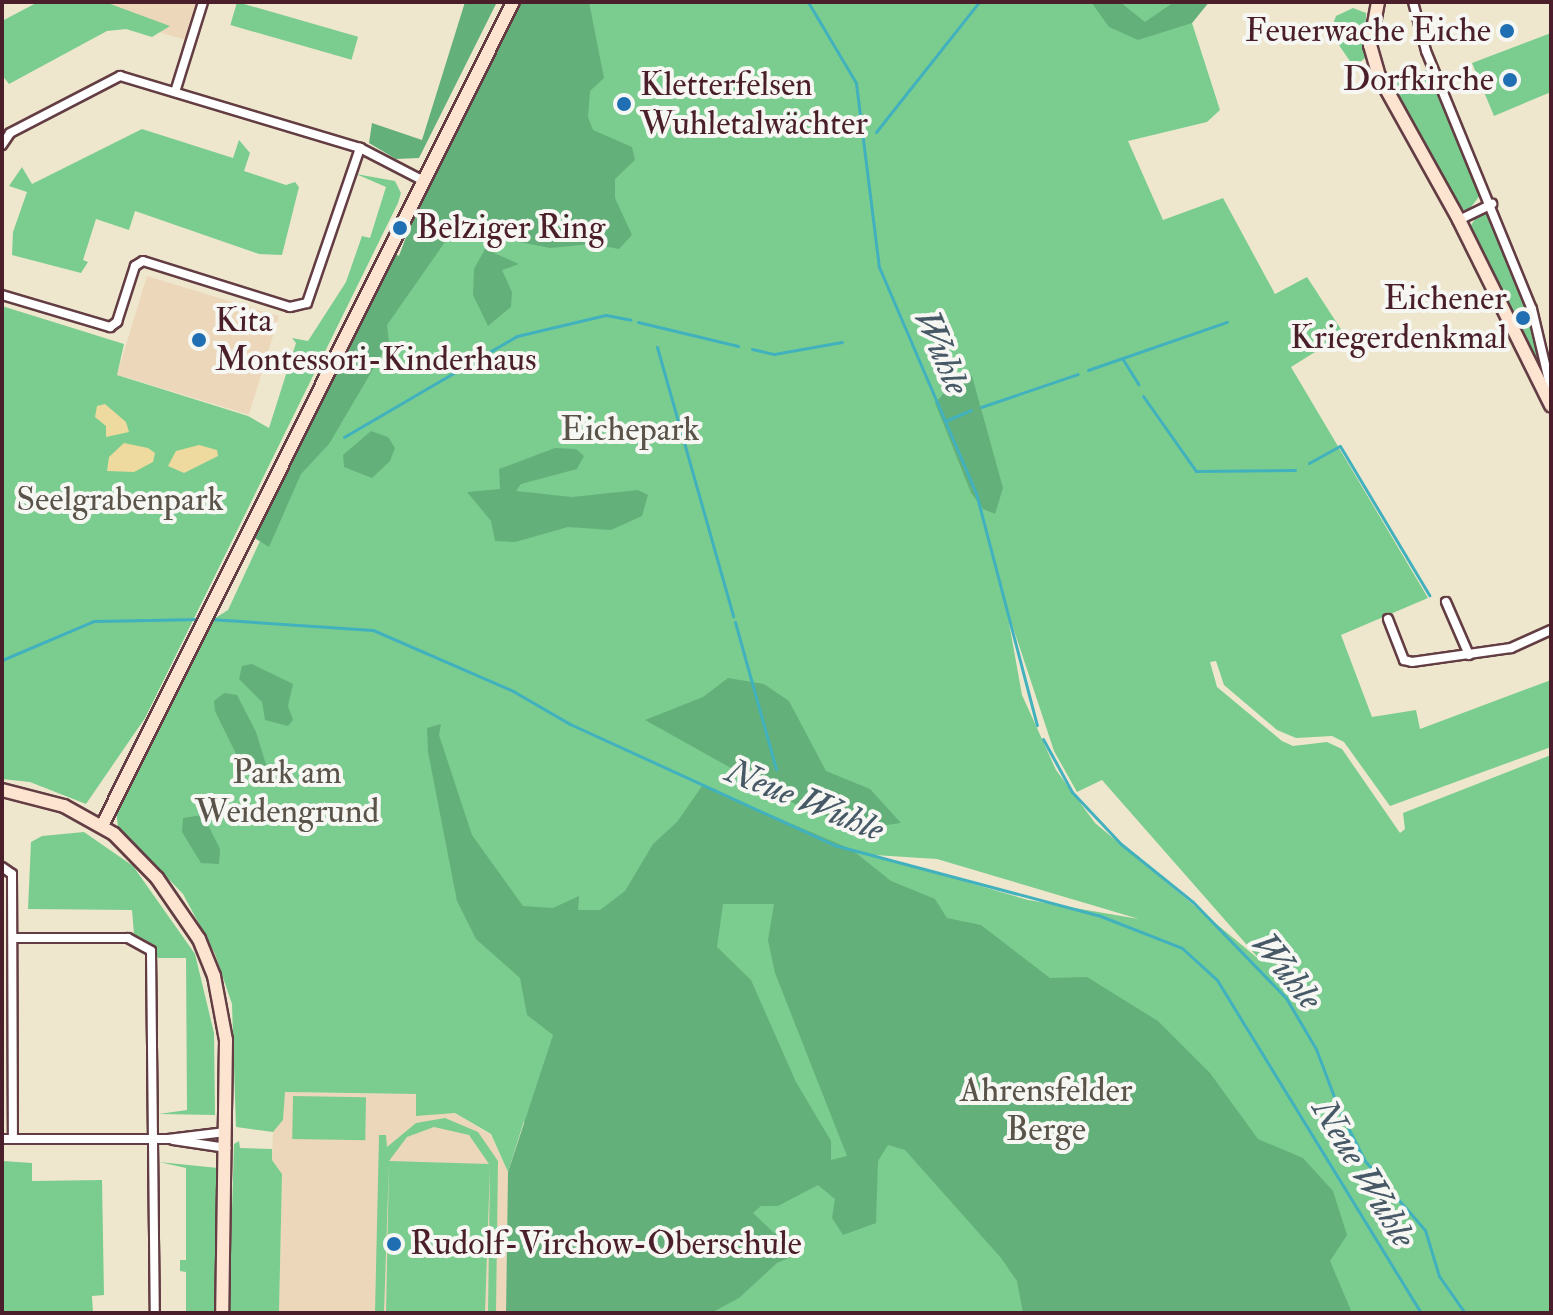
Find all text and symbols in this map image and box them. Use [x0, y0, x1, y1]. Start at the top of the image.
place label: Feuerwache Eiche [1245, 11, 1491, 51]
marker: Feuerwache Eiche [1498, 22, 1516, 40]
place label: Dorfkirche [1343, 60, 1494, 100]
place label: Kletterfelsen Wuhletalwächter [640, 64, 868, 144]
marker: Dorfkirche [1501, 71, 1519, 89]
marker: Kletterfelsen Wuhletalwächter [615, 95, 633, 113]
place label: Belziger Ring [416, 208, 605, 248]
marker: Belziger Ring [391, 219, 409, 237]
place label: Eichener Kriegerdenkmal [1290, 278, 1507, 358]
place label: Kita Montessori-Kinderhaus [215, 300, 537, 380]
water label: Wuhle [905, 303, 979, 401]
marker: Eichener Kriegerdenkmal [1514, 309, 1532, 327]
marker: Kita Montessori-Kinderhaus [190, 331, 208, 349]
park label: Eichepark [560, 410, 700, 450]
park label: Seelgrabenpark [16, 480, 224, 520]
water label: Neue Wuhle [720, 749, 890, 851]
park label: Park am Weidengrund [195, 752, 379, 832]
water label: Wuhle [1242, 923, 1332, 1019]
park label: Ahrensfelder Berge [960, 1070, 1132, 1150]
water label: Neue Wuhle [1303, 1091, 1425, 1255]
place label: Rudolf-Virchow-Oberschule [410, 1224, 802, 1264]
marker: Rudolf-Virchow-Oberschule [385, 1235, 403, 1253]

